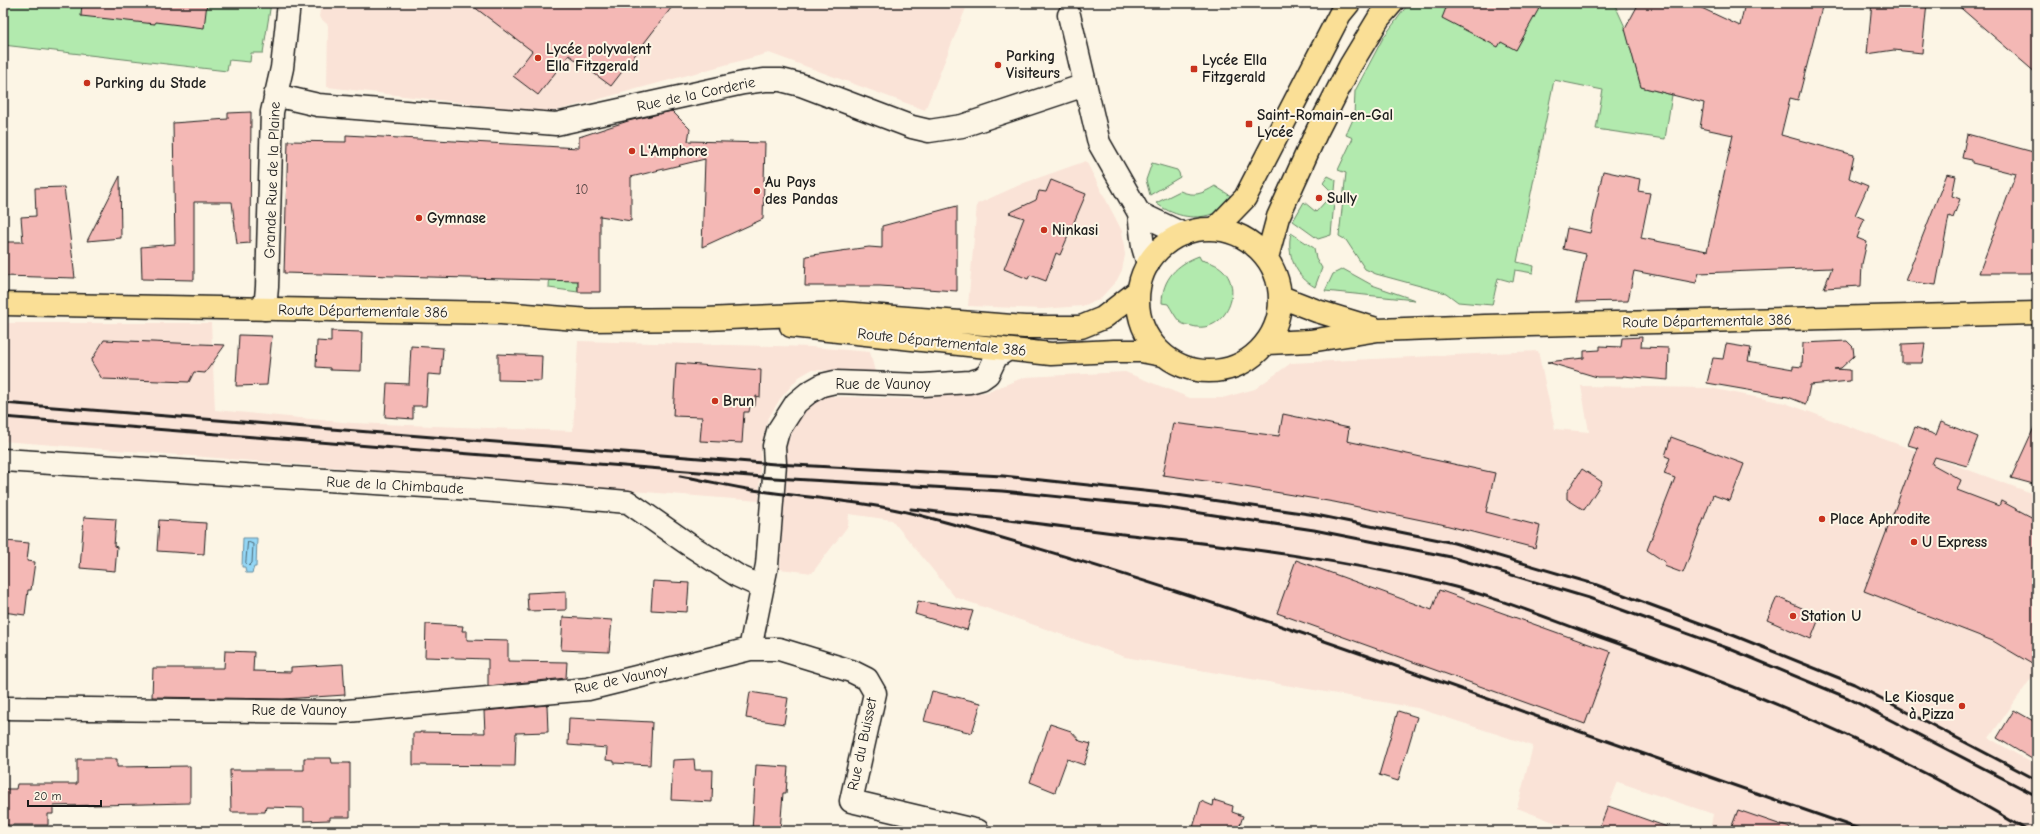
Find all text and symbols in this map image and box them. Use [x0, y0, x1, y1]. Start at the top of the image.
place label: Lycée polyvalent Ella Fitzgerald [546, 40, 652, 75]
place label: Parking Visiteurs [1006, 47, 1060, 82]
place label: Lycée Ella Fitzgerald [1202, 51, 1267, 86]
marker: Lycée polyvalent Ella Fitzgerald [533, 53, 543, 63]
marker: Parking Visiteurs [993, 60, 1003, 70]
marker: Lycée Ella Fitzgerald [1189, 64, 1199, 74]
street label: Rue de la Corderie [635, 73, 757, 115]
place label: Parking du Stade [95, 74, 206, 92]
marker: Parking du Stade [82, 78, 92, 88]
street label: Grande Rue de la Plaine [260, 101, 284, 259]
place label: Saint-Romain-en-Gal Lycée [1257, 106, 1393, 141]
marker: Saint-Romain-en-Gal Lycée [1244, 119, 1254, 129]
place label: L'Amphore [640, 142, 707, 160]
marker: L'Amphore [627, 146, 637, 156]
place label: Au Pays des Pandas [765, 173, 838, 208]
house number: 10 [575, 182, 589, 197]
marker: Au Pays des Pandas [752, 186, 762, 196]
place label: Sully [1327, 189, 1357, 207]
marker: Sully [1314, 193, 1324, 203]
place label: Gymnase [427, 209, 486, 227]
marker: Gymnase [414, 213, 424, 223]
place label: Ninkasi [1052, 221, 1098, 239]
marker: Ninkasi [1039, 225, 1049, 235]
street label: Route Départementale 386 [278, 301, 448, 321]
street label: Route Départementale 386 [1622, 311, 1792, 331]
street label: Route Départementale 386 [857, 324, 1027, 360]
street label: Rue de Vaunoy [835, 375, 931, 393]
place label: Brun [723, 392, 754, 410]
marker: Brun [710, 396, 720, 406]
street label: Rue de la Chimbaude [326, 472, 465, 498]
place label: Place Aphrodite [1830, 510, 1930, 528]
marker: Place Aphrodite [1817, 514, 1827, 524]
place label: U Express [1922, 533, 1987, 551]
marker: U Express [1909, 537, 1919, 547]
place label: Station U [1801, 607, 1861, 625]
marker: Station U [1788, 611, 1798, 621]
street label: Rue de Vaunoy [573, 660, 670, 698]
place label: Le Kiosque à Pizza [1885, 688, 1954, 723]
street label: Rue du Buisset [843, 695, 881, 792]
street label: Rue de Vaunoy [251, 701, 347, 719]
marker: Le Kiosque à Pizza [1957, 701, 1967, 711]
scale bar [28, 782, 101, 808]
text: 20 m [34, 789, 62, 803]

